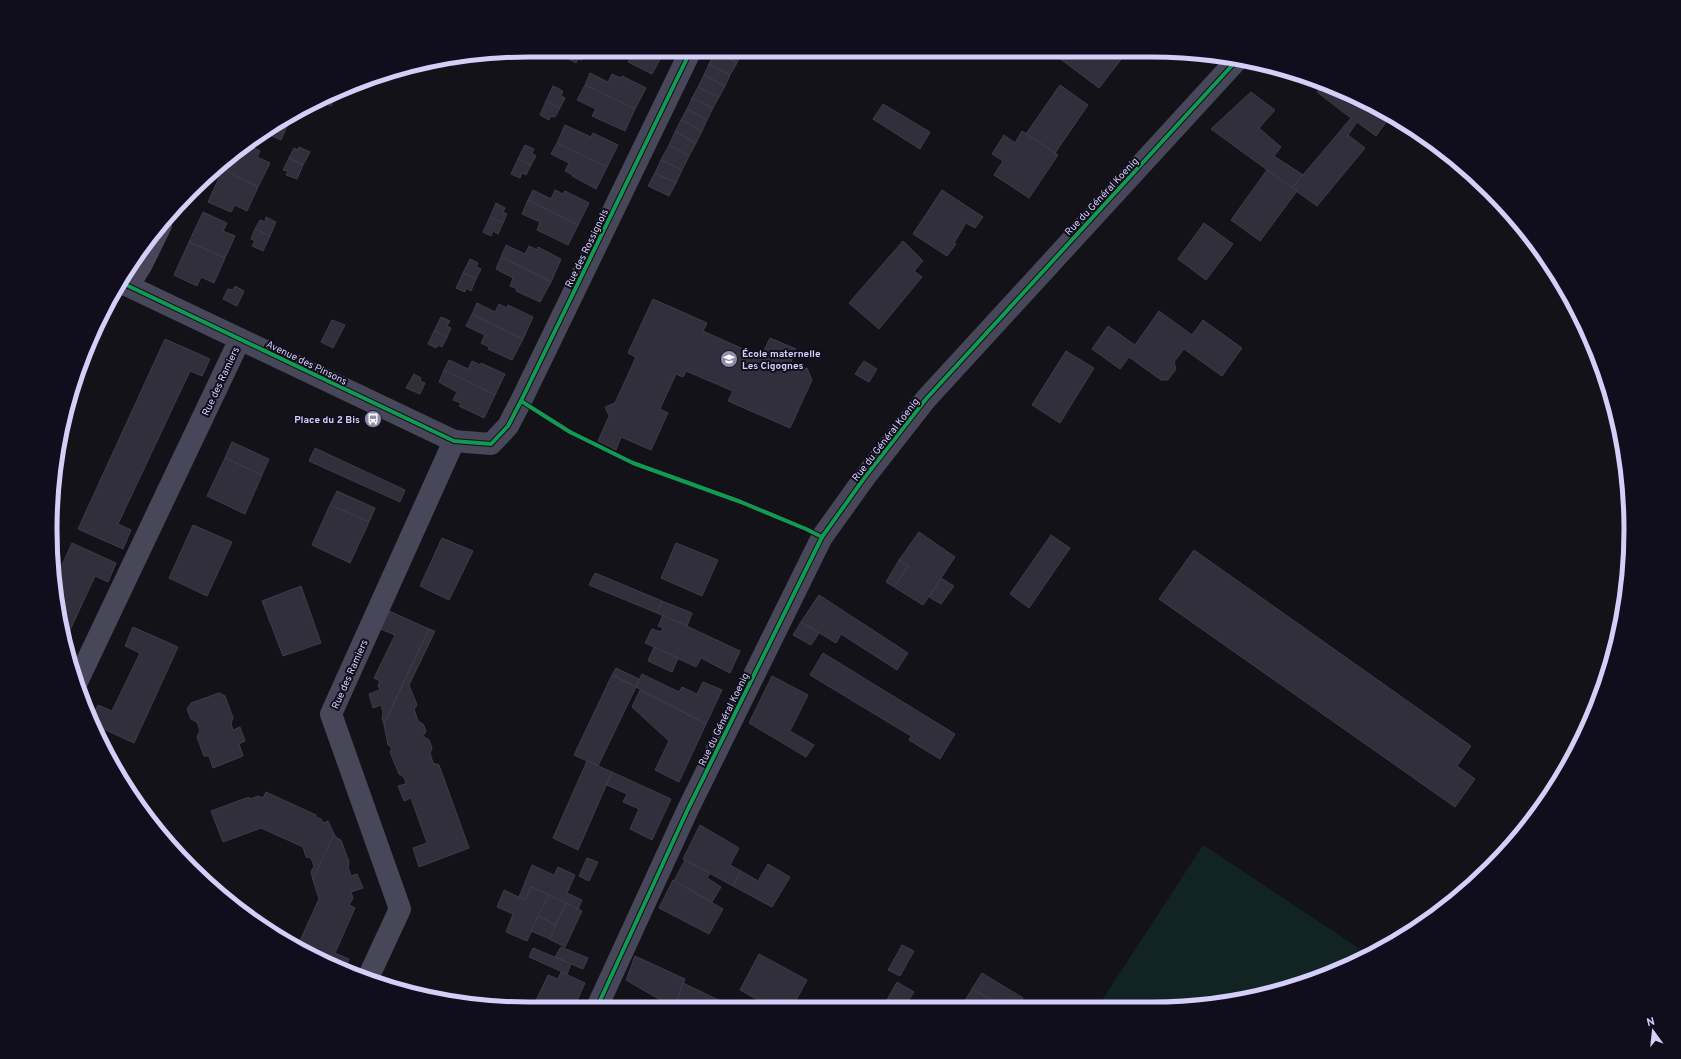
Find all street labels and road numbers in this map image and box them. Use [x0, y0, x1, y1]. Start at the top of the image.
street label: Rue du Général Koenig [1063, 155, 1142, 239]
street label: Rue des Rossignols [563, 207, 612, 290]
street label: Avenue des Pinsons [264, 338, 349, 389]
street label: Rue des Ramiers [200, 345, 243, 418]
street label: Rue du Général Koenig [850, 396, 923, 484]
street label: Rue des Ramiers [329, 638, 372, 711]
street label: Rue du Général Koenig [696, 671, 753, 768]

